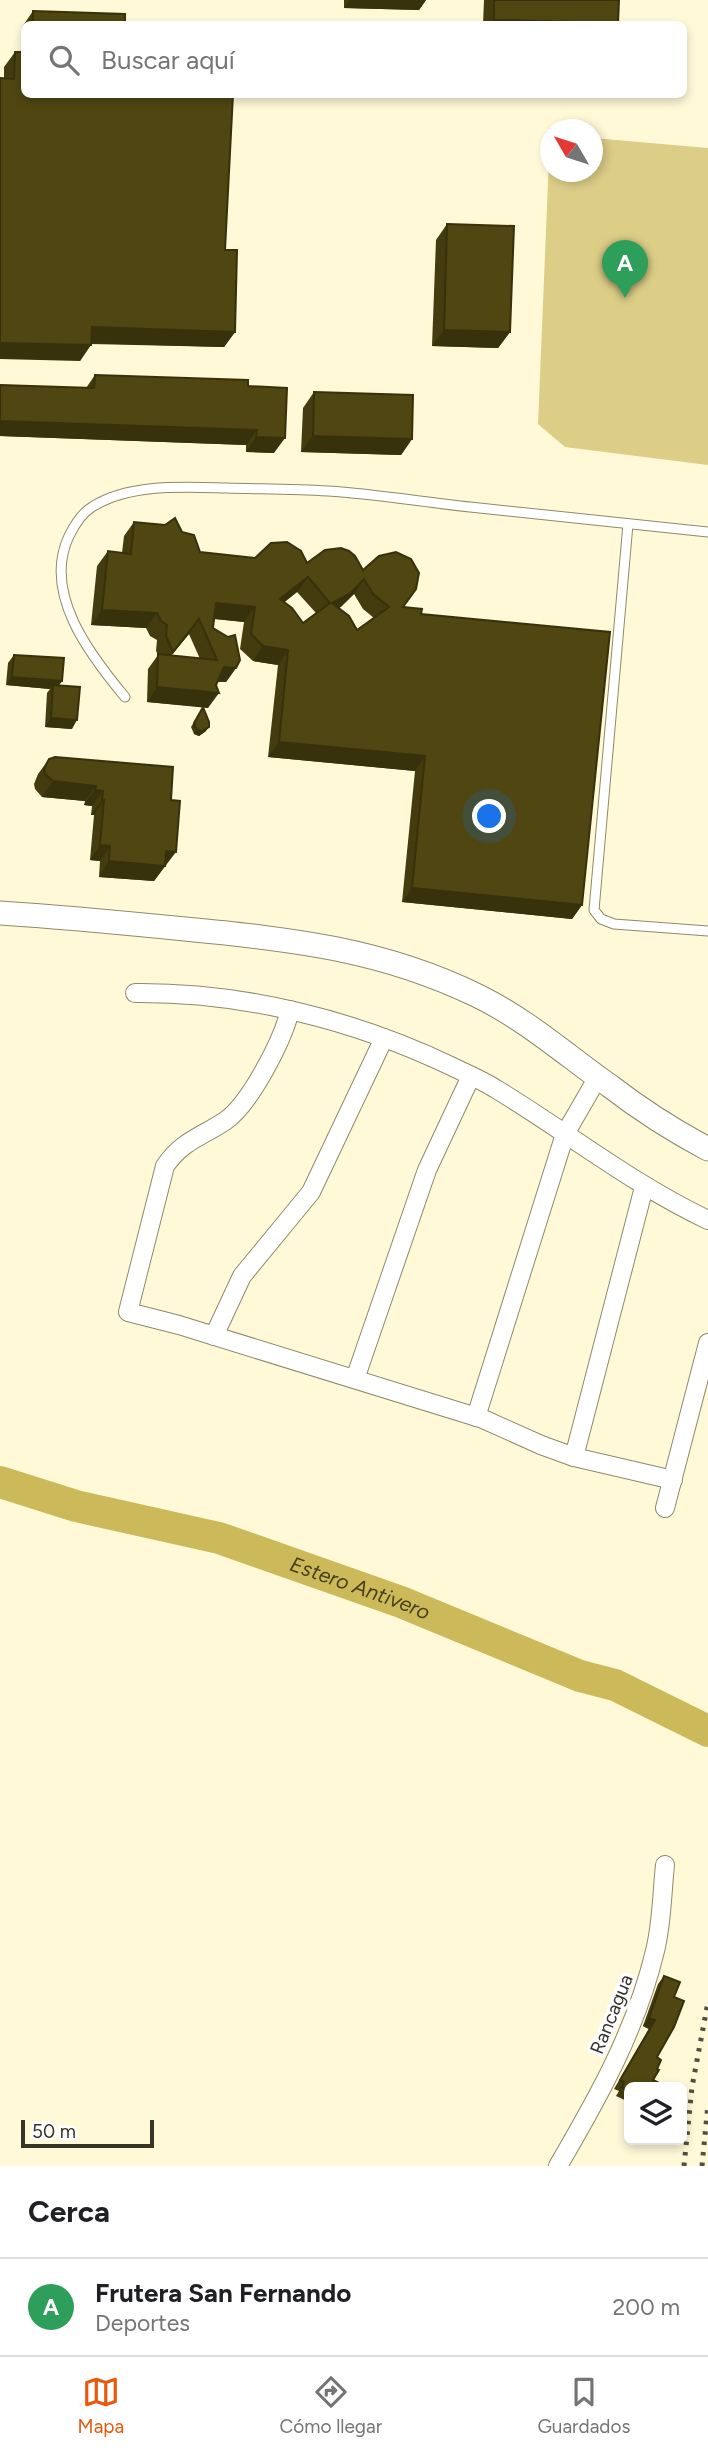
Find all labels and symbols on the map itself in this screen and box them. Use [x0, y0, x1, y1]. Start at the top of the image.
north arrow [540, 119, 603, 182]
pin: A [602, 240, 648, 298]
your location [472, 799, 506, 833]
water label: Estero Antivero [287, 1551, 434, 1625]
street label: Rancagua [585, 1971, 638, 2057]
scale bar [21, 2117, 154, 2149]

